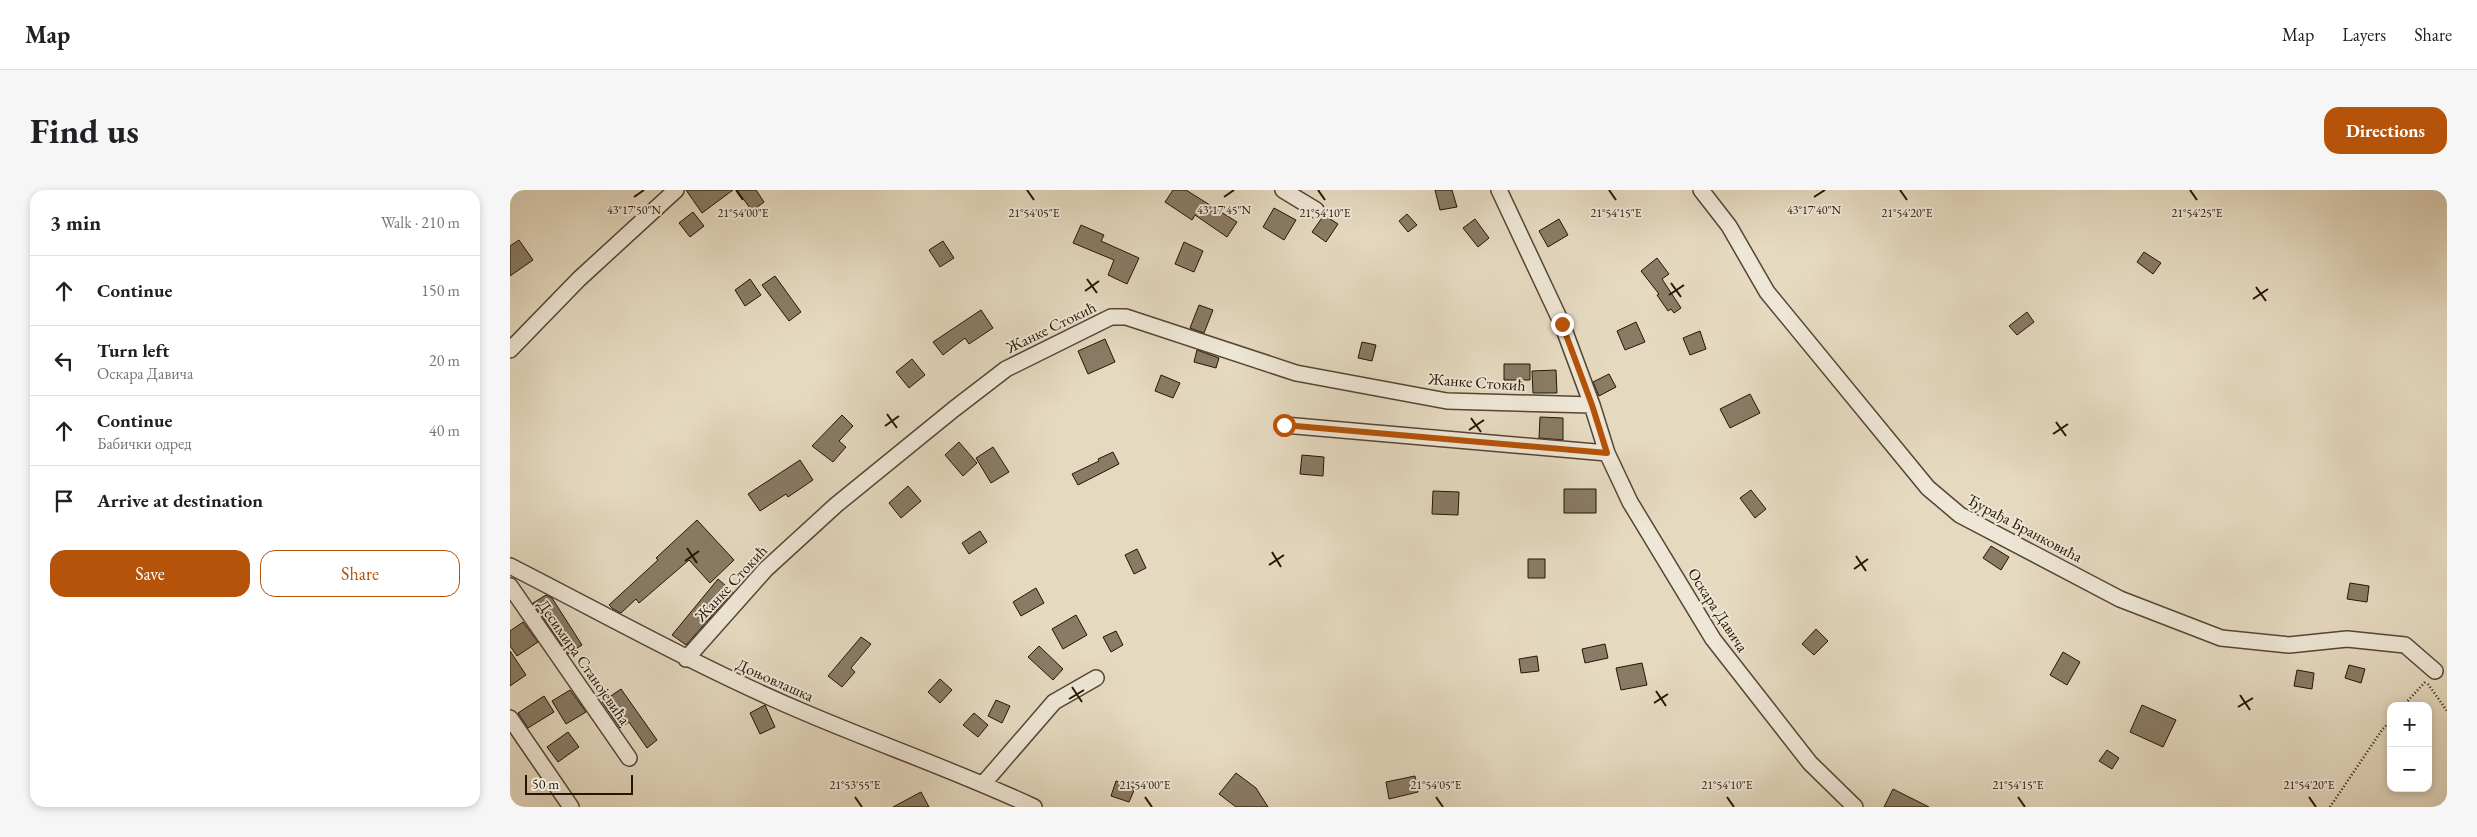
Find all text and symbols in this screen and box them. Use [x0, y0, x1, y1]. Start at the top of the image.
text: Map [25, 19, 70, 50]
text: Map [2282, 23, 2314, 46]
text: Layers [2342, 23, 2386, 46]
text: Share [2414, 23, 2452, 46]
button: Directions [2324, 107, 2447, 154]
text: Find us [30, 108, 139, 153]
text: 43°17'50"N [607, 202, 661, 218]
text: 43°17'45"N [1197, 202, 1251, 218]
text: 43°17'40"N [1787, 202, 1841, 218]
text: 21°54'00"E [717, 205, 769, 221]
text: 21°54'05"E [1008, 205, 1060, 221]
text: 21°54'10"E [1299, 205, 1351, 221]
text: 21°54'15"E [1590, 205, 1642, 221]
text: 21°54'20"E [1881, 205, 1933, 221]
text: 21°54'25"E [2171, 205, 2223, 221]
text: 3 min [50, 209, 101, 236]
text: Walk · 210 m [381, 212, 460, 233]
icon: ahead [50, 277, 78, 305]
text: Continue [97, 278, 172, 303]
text: 150 m [421, 280, 460, 301]
street label: Жанке Стокић [1002, 296, 1099, 358]
route end [1551, 313, 1574, 336]
text: Turn left [97, 338, 169, 363]
icon: left [50, 347, 78, 375]
text: 20 m [429, 350, 460, 371]
text: Оскара Давича [97, 363, 193, 384]
street label: Жанке Стокић [1427, 368, 1526, 396]
text: Continue [97, 408, 172, 433]
route start [1273, 414, 1296, 437]
icon: ahead [50, 417, 78, 445]
text: 40 m [429, 420, 460, 441]
text: Бабички одред [97, 433, 192, 454]
icon: arrive [50, 487, 78, 515]
text: Arrive at destination [97, 488, 263, 513]
street label: Ђурађа Бранковића [1964, 489, 2087, 568]
street label: Жанке Стокић [689, 540, 772, 627]
button: Save [50, 550, 250, 597]
button: Share [260, 550, 460, 597]
street label: Оскара Давича [1683, 564, 1753, 657]
street label: Десимира Станојевића [533, 595, 636, 729]
street label: Доњовлашка [733, 654, 818, 707]
map controls [2387, 702, 2432, 792]
button: + [2387, 702, 2432, 747]
button: − [2387, 747, 2432, 792]
scale bar [525, 772, 632, 795]
text: 50 m [532, 775, 559, 793]
text: 21°53'55"E [829, 777, 881, 793]
text: 21°54'00"E [1119, 777, 1171, 793]
text: 21°54'05"E [1410, 777, 1462, 793]
text: 21°54'10"E [1701, 777, 1753, 793]
text: 21°54'15"E [1992, 777, 2044, 793]
text: 21°54'20"E [2283, 777, 2335, 793]

